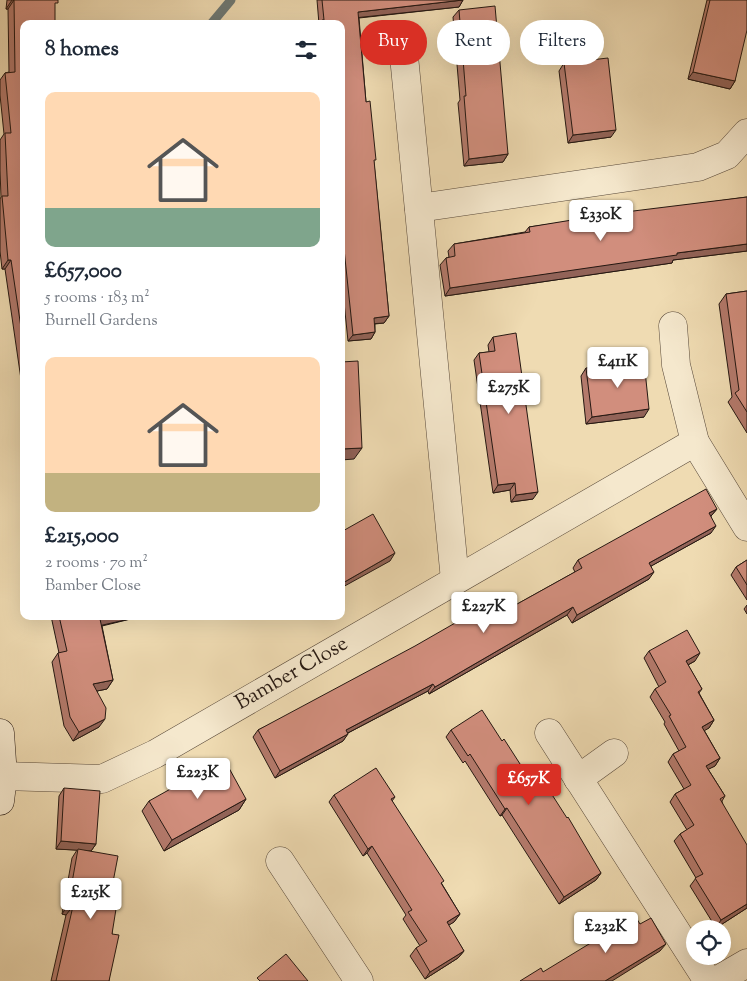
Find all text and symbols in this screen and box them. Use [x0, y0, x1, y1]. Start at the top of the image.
chip: Buy [360, 20, 427, 65]
chip: Rent [437, 20, 510, 65]
chip: Filters [520, 20, 604, 65]
text: 8 homes [45, 35, 119, 65]
icon: filters [292, 36, 320, 64]
icon: home [138, 125, 228, 215]
pin: £330K [566, 200, 636, 242]
text: £330K [580, 204, 622, 227]
text: £657,000 [45, 257, 122, 287]
text: 5 rooms · 183 m² [45, 287, 150, 310]
text: Burnell Gardens [45, 310, 158, 333]
pin: £411K [583, 346, 653, 389]
text: £411K [598, 351, 638, 374]
pin: £275K [474, 372, 544, 415]
text: £275K [488, 377, 530, 400]
icon: home [138, 390, 228, 480]
text: £215,000 [45, 522, 119, 552]
text: 2 rooms · 70 m² [45, 552, 148, 575]
text: Bamber Close [45, 575, 141, 598]
pin: £227K [449, 592, 519, 634]
text: £227K [462, 596, 506, 619]
street label: Bamber Close [230, 630, 354, 718]
pin: £223K [163, 758, 233, 800]
text: £223K [177, 762, 219, 785]
pin: £657K [494, 764, 564, 806]
text: £657K [508, 768, 550, 791]
pin: £215K [56, 878, 126, 920]
text: £215K [72, 882, 110, 905]
pin: £232K [571, 912, 641, 954]
text: £232K [585, 916, 627, 939]
map controls [686, 920, 731, 965]
button: locate [686, 920, 731, 965]

